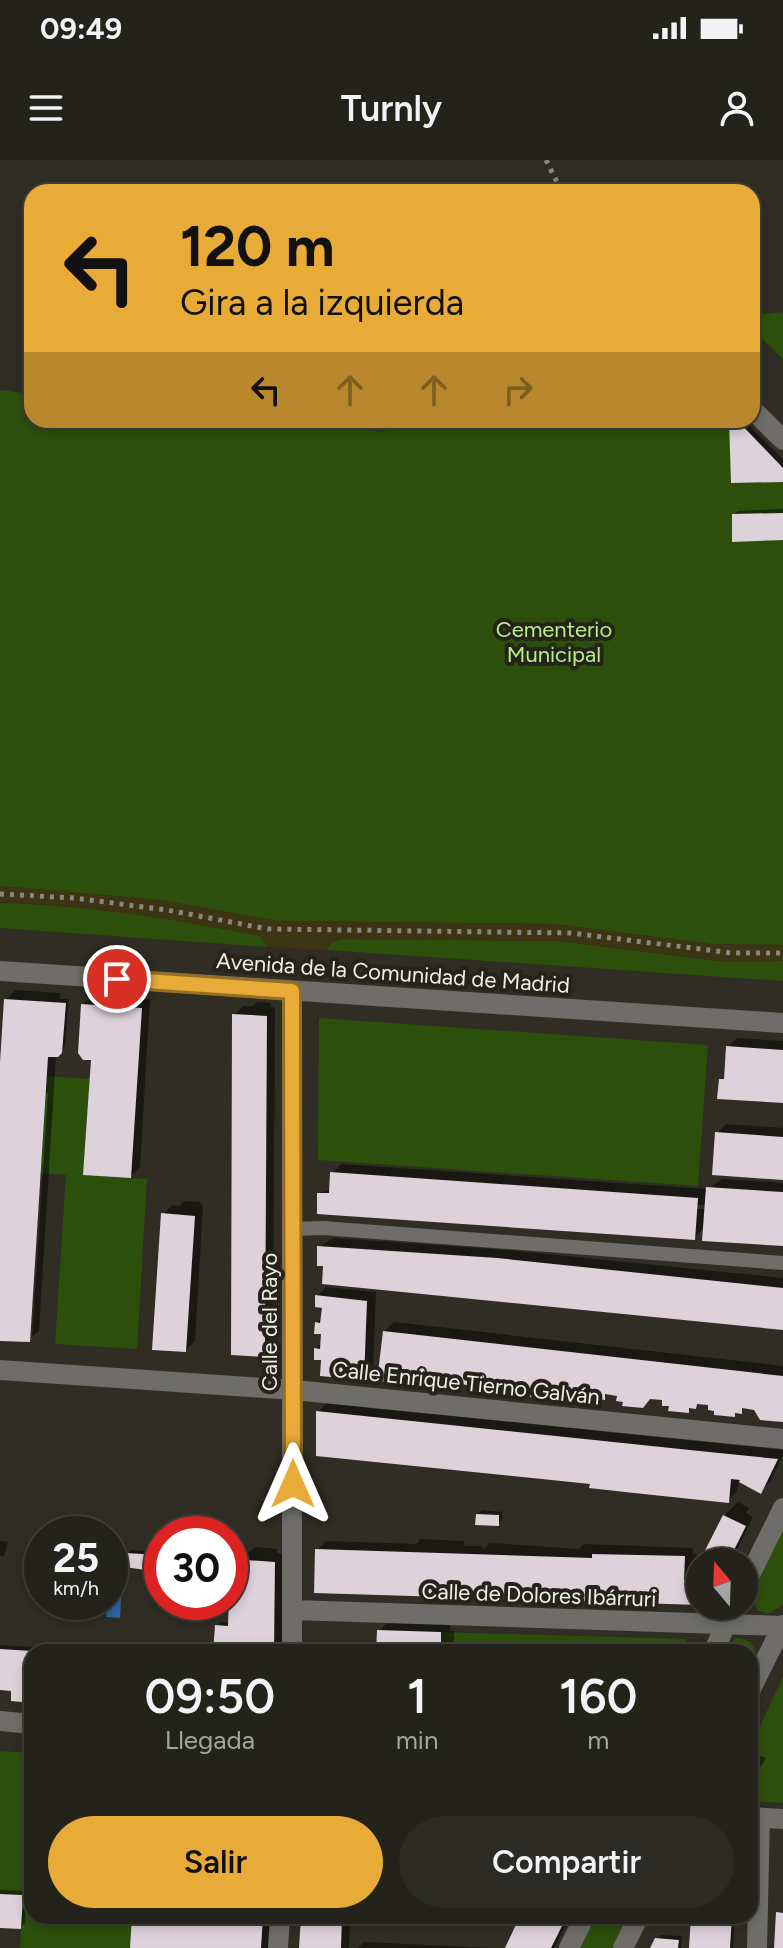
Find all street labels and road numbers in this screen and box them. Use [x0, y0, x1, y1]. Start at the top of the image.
street label: Avenida de la Comunidad de Madrid [215, 947, 571, 999]
street label: Calle del Rayo [256, 1253, 283, 1391]
street label: Calle Enrique Tierno Galván [331, 1356, 601, 1410]
street label: Calle de Dolores Ibárruri [421, 1577, 657, 1613]

